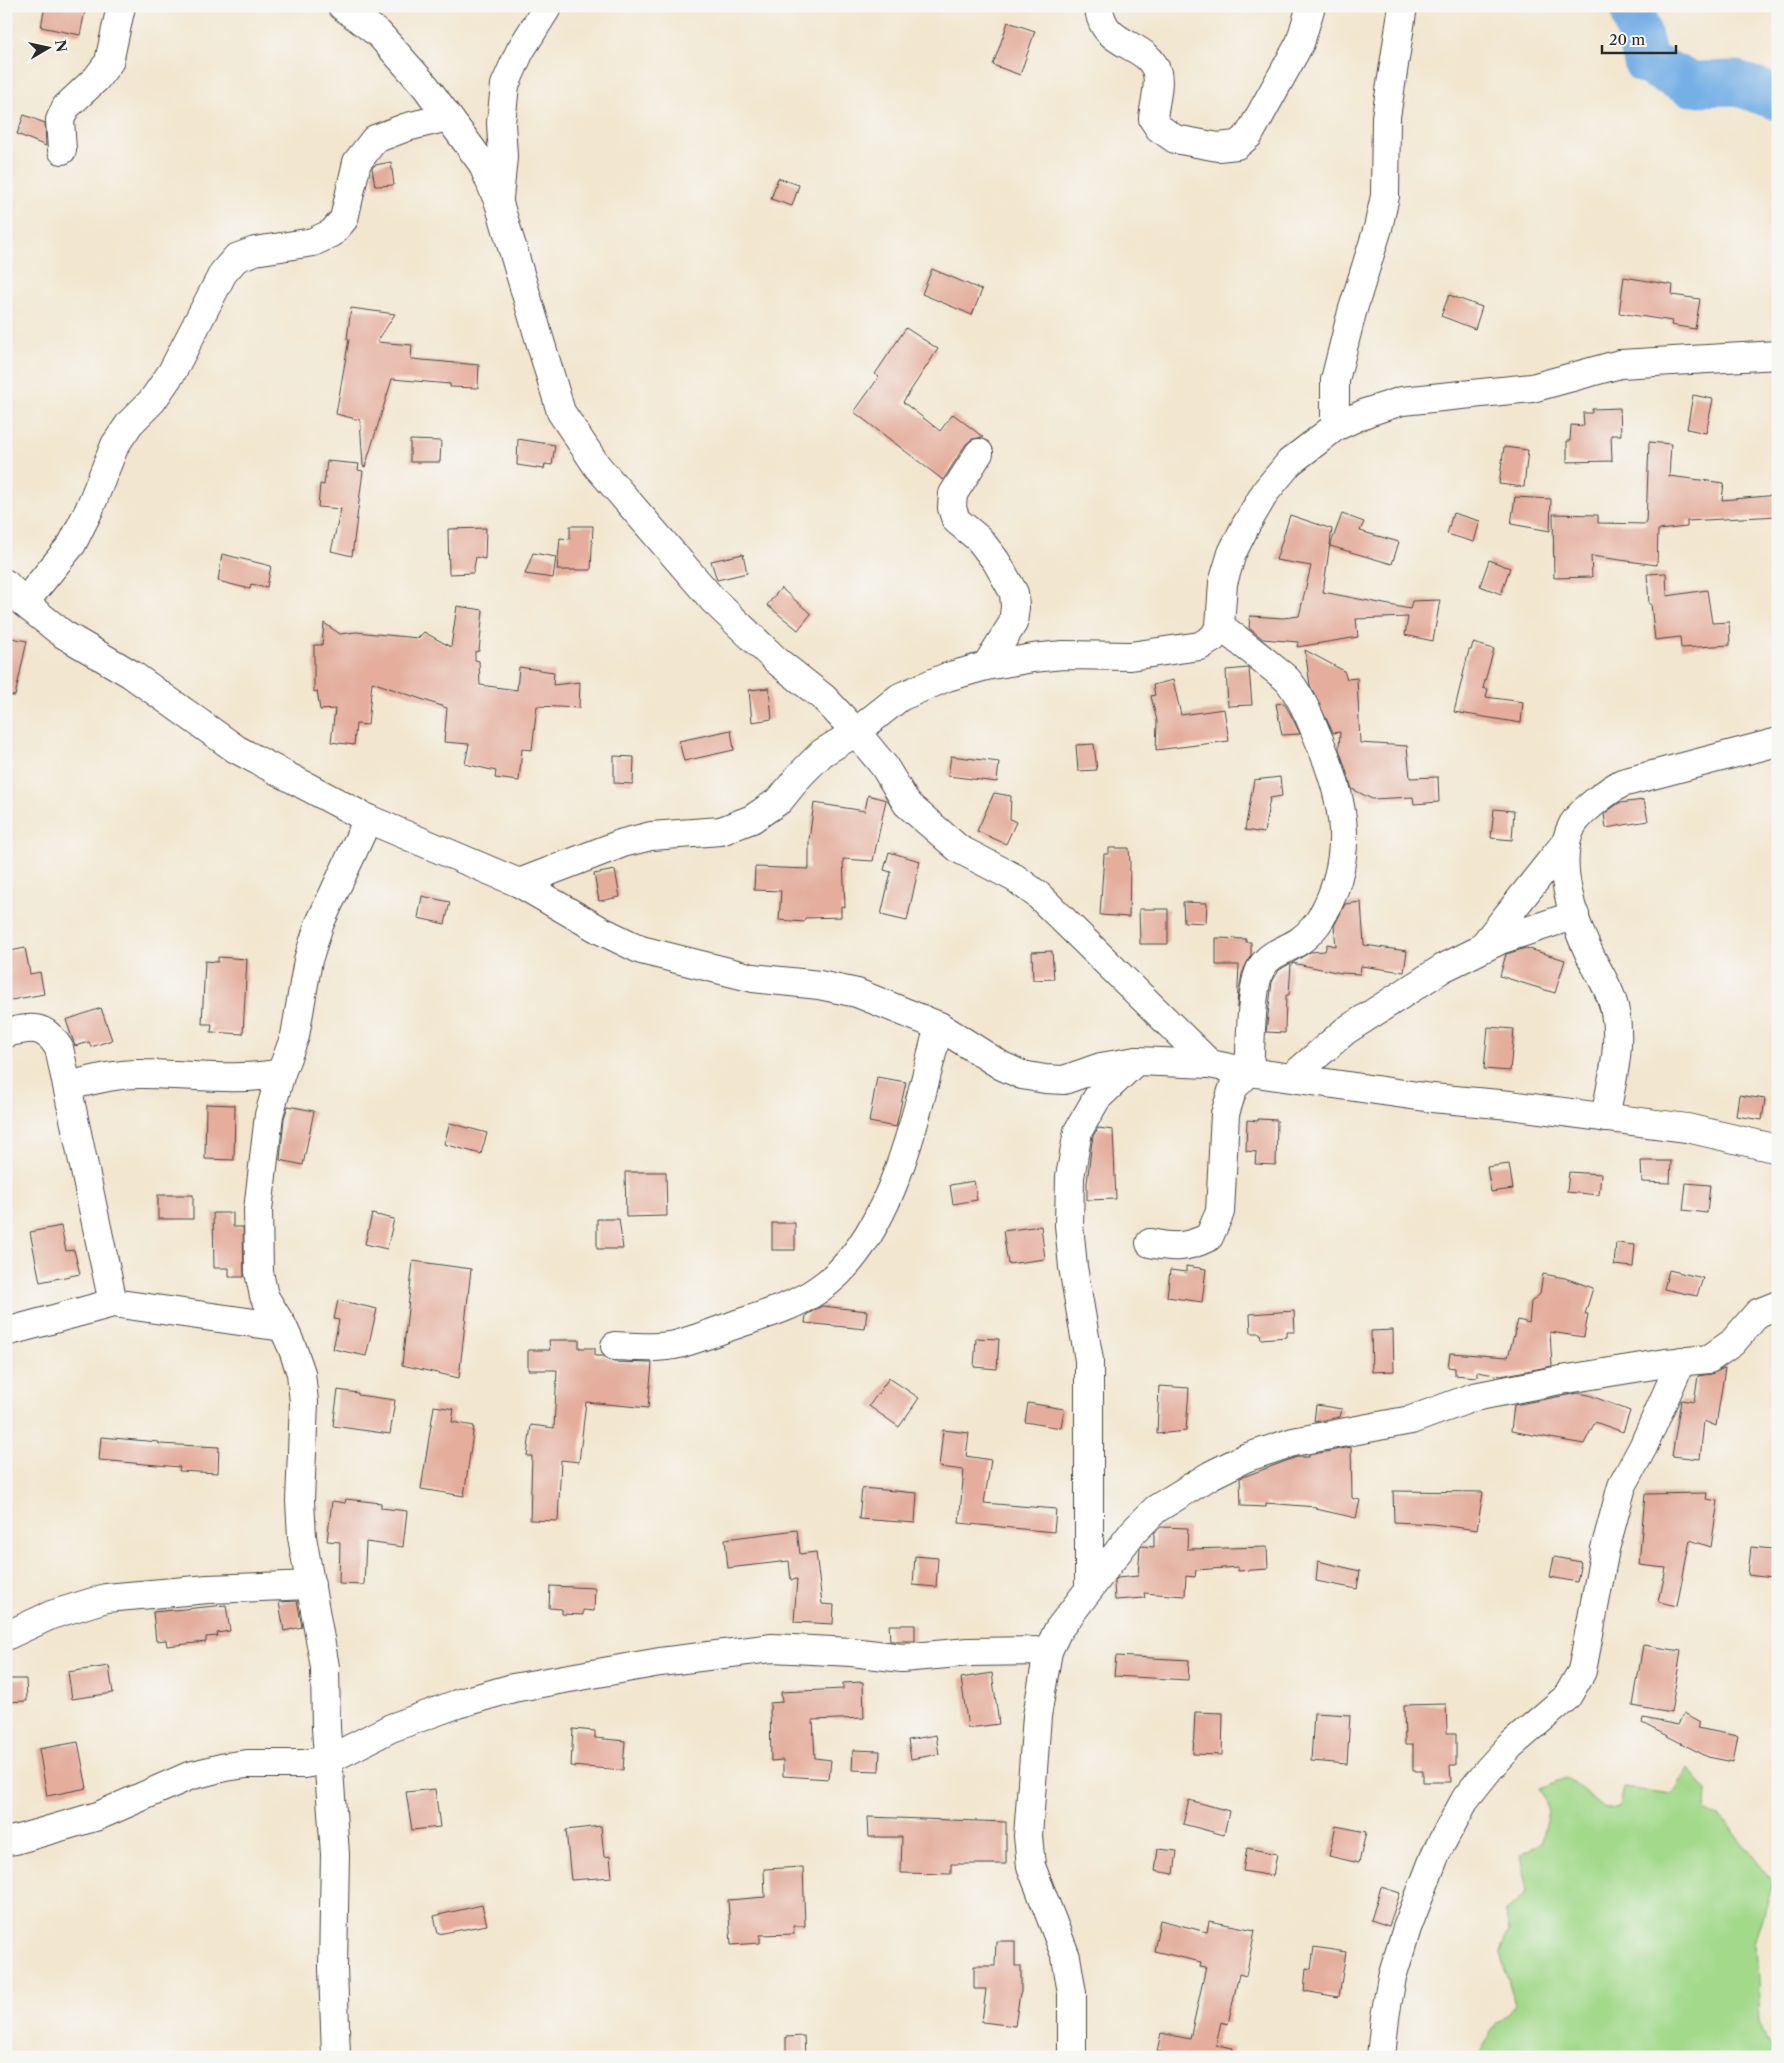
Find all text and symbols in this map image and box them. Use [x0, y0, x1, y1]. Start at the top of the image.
north arrow [22, 22, 72, 72]
scale bar [1602, 22, 1675, 54]
text: 20 m [1609, 30, 1645, 49]
text: N [51, 39, 71, 53]

